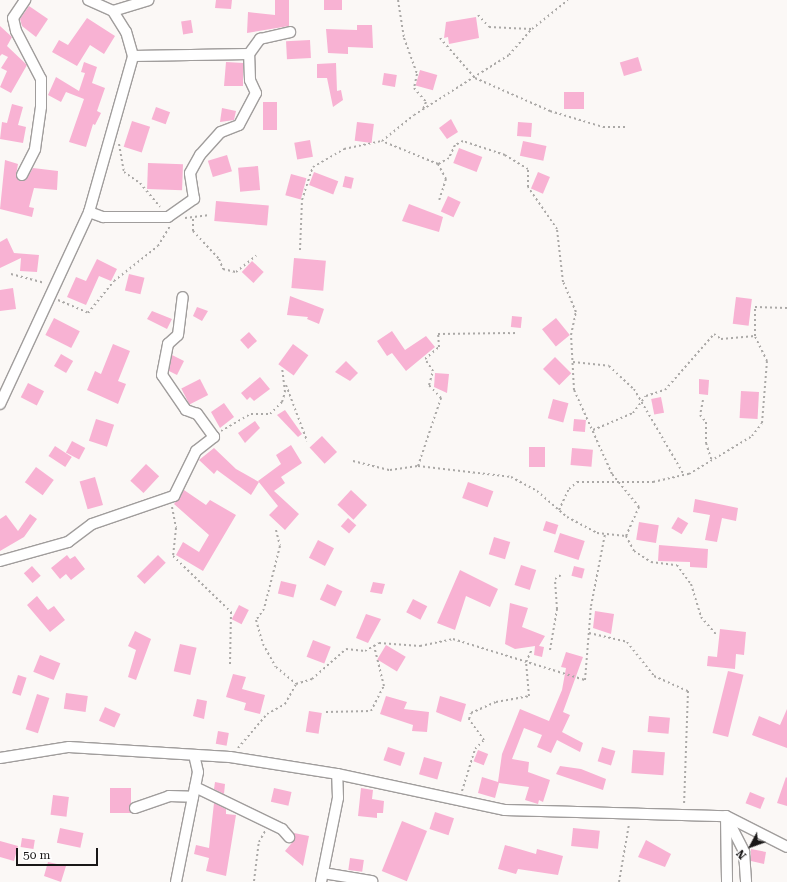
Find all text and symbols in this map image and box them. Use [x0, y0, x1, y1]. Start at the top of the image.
north arrow [731, 826, 771, 866]
scale bar [18, 840, 100, 866]
text: N [734, 847, 749, 862]
text: 50 m [23, 848, 50, 862]

